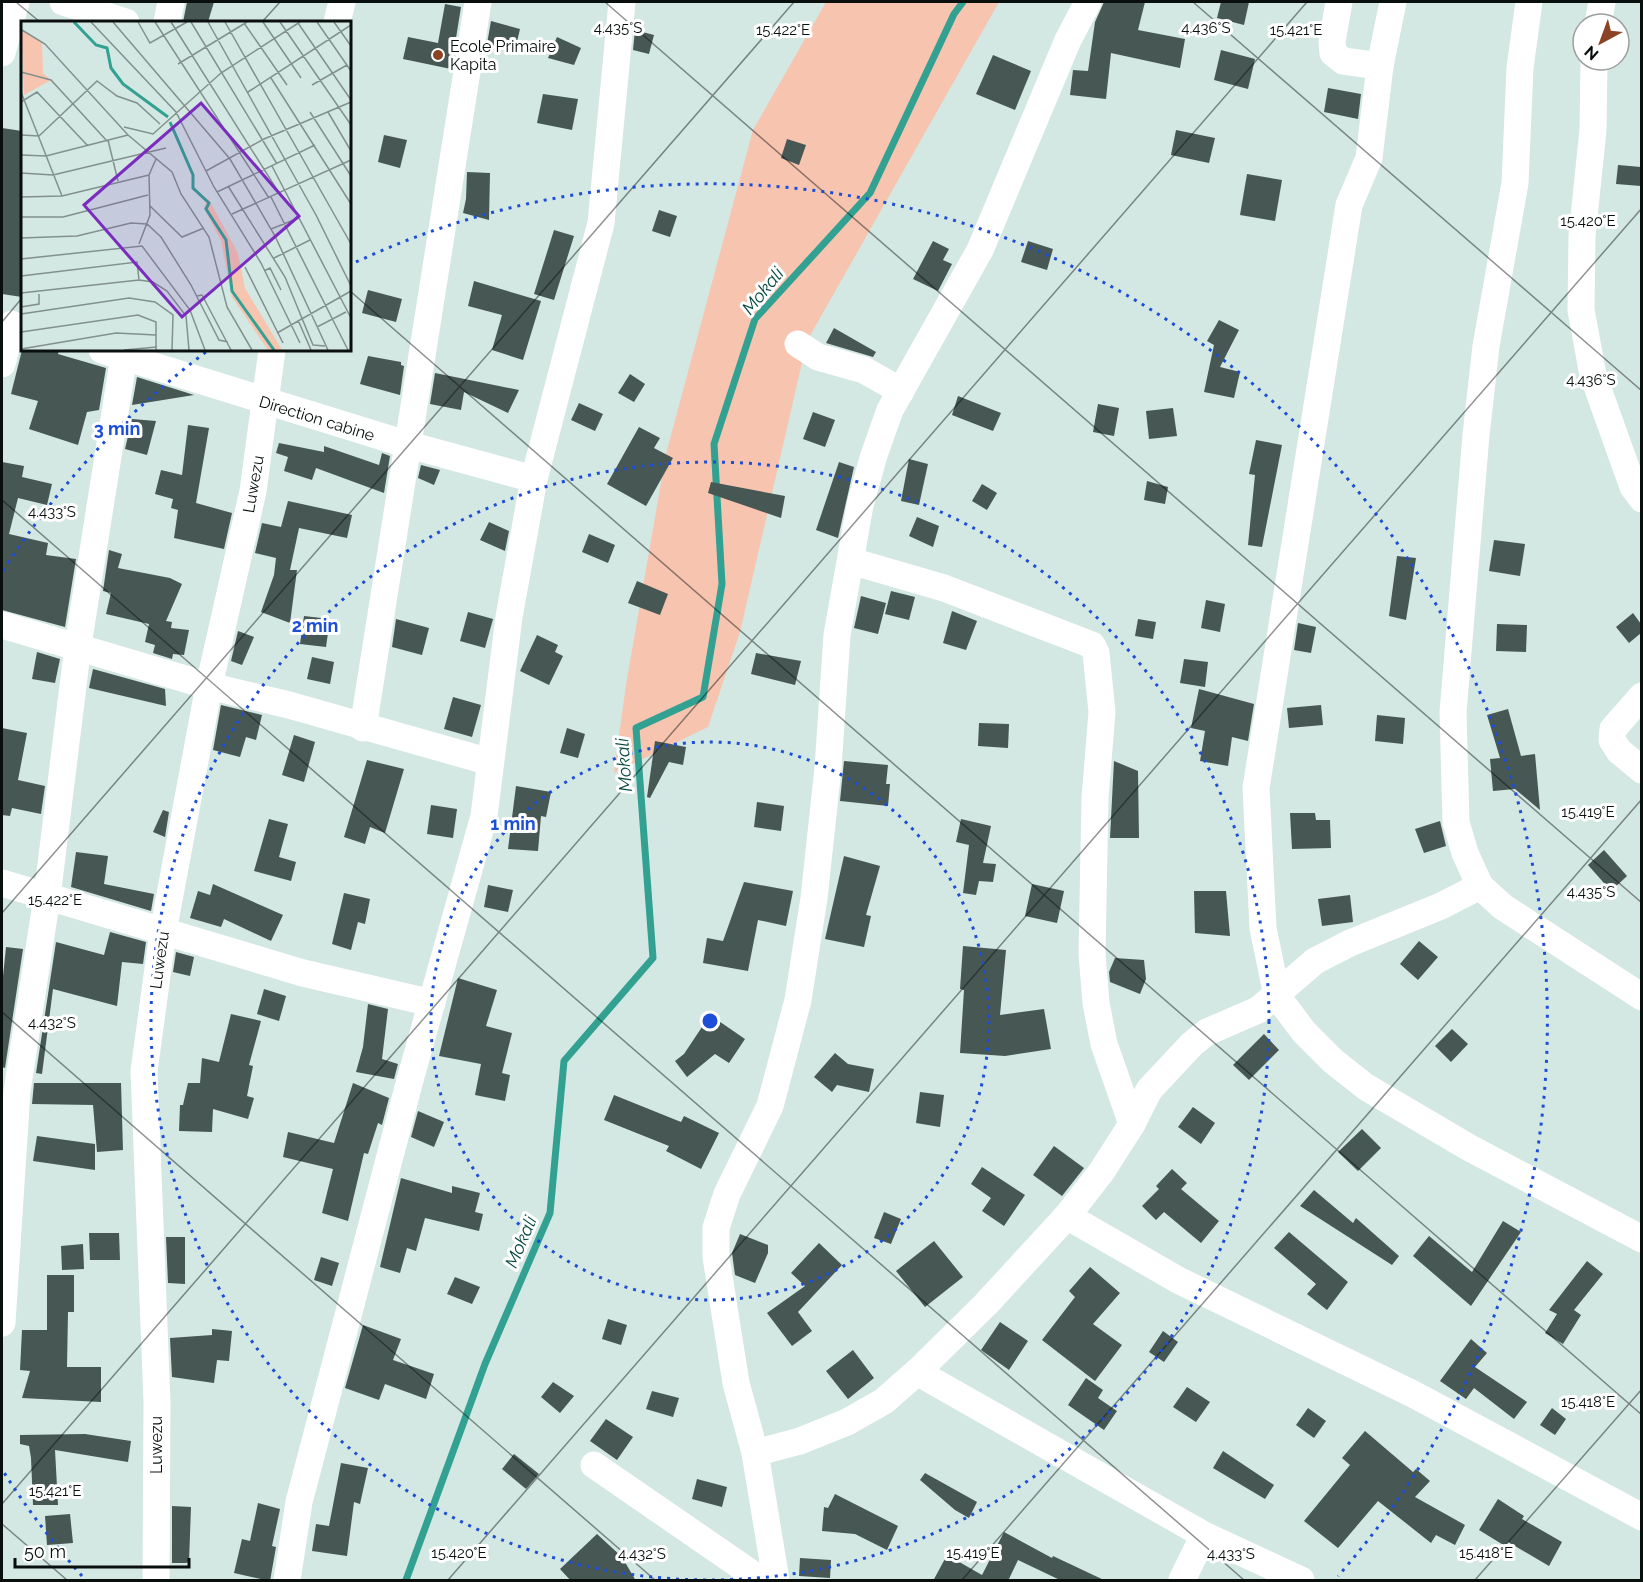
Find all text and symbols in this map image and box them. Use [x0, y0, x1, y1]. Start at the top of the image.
north arrow [1571, 12, 1631, 72]
text: 4.435°S [594, 19, 642, 37]
text: 4.436°S [1181, 19, 1231, 37]
inset map [21, 21, 351, 351]
text: 15.422°E [756, 21, 810, 39]
text: 15.421°E [1270, 21, 1322, 39]
place label: Ecole Primaire Kapita [450, 37, 556, 74]
text: N [1581, 42, 1602, 64]
marker: Ecole Primaire Kapita [431, 48, 445, 62]
text: 15.420°E [1560, 212, 1616, 230]
water label: Mokali [737, 262, 789, 318]
text: 4.436°S [1566, 371, 1616, 389]
street label: Direction cabine [257, 392, 377, 445]
text: 3 min [94, 418, 140, 439]
street label: Luwezu [239, 454, 268, 514]
text: 4.433°S [28, 503, 76, 521]
text: 2 min [292, 615, 338, 636]
water label: Mokali [611, 736, 636, 793]
text: 15.419°E [1561, 803, 1615, 821]
text: 1 min [490, 813, 536, 834]
text: 4.435°S [1567, 883, 1615, 901]
text: 15.422°E [28, 891, 82, 909]
street label: Luwezu [146, 930, 173, 990]
centre of rings [700, 1011, 720, 1031]
text: 4.432°S [28, 1014, 76, 1032]
water label: Mokali [500, 1212, 541, 1271]
text: 15.418°E [1561, 1393, 1615, 1411]
street label: Luwezu [147, 1416, 166, 1474]
text: 15.421°E [29, 1482, 81, 1500]
scale bar [15, 1531, 189, 1569]
text: 50 m [24, 1541, 66, 1562]
text: 15.420°E [431, 1544, 487, 1562]
text: 15.419°E [946, 1544, 1000, 1562]
text: 15.418°E [1459, 1544, 1513, 1562]
text: 4.432°S [618, 1545, 666, 1563]
text: 4.433°S [1207, 1545, 1255, 1563]

